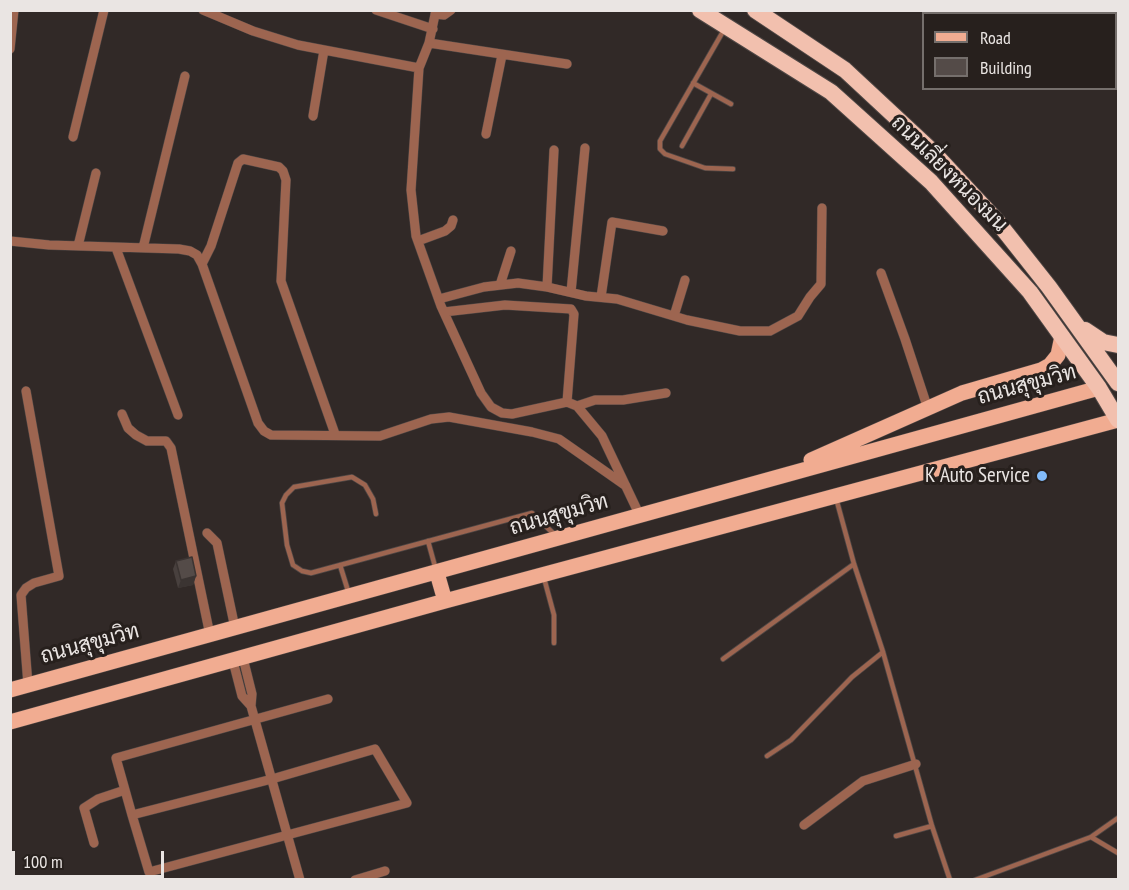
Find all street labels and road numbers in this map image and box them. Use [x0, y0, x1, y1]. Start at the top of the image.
street label: ถนนเลี่ยงหนองมน [886, 111, 1012, 237]
street label: ถนนสุขุมวิท [975, 360, 1079, 410]
street label: ถนนสุขุมวิท [507, 489, 611, 541]
street label: ถนนสุขุมวิท [38, 619, 142, 669]

